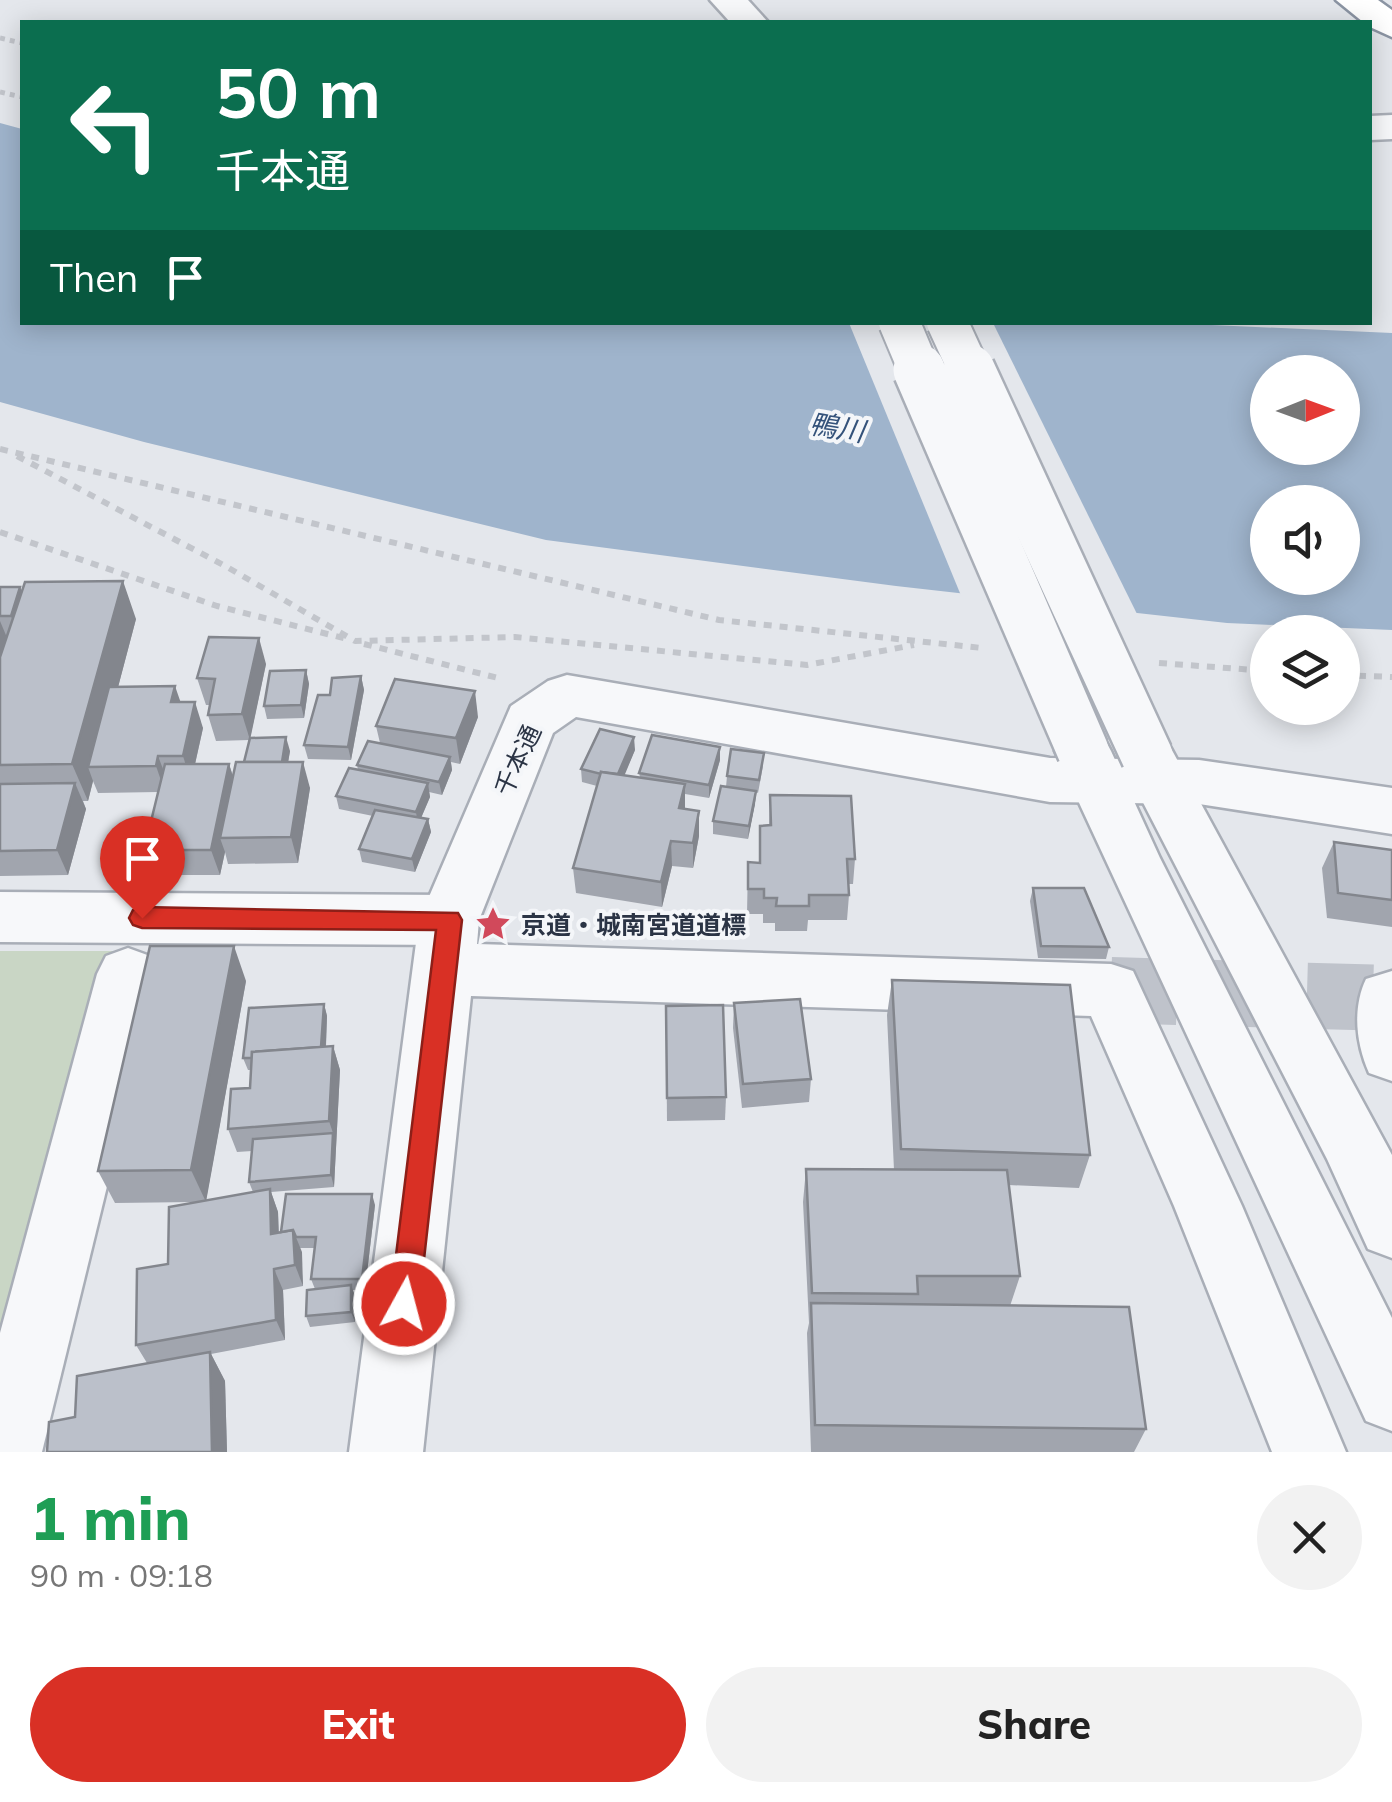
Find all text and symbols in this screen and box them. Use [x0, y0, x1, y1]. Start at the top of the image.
text: 50 m [215, 48, 381, 136]
icon: left [50, 60, 180, 190]
text: 千本通 [215, 142, 350, 198]
icon: arrive [158, 250, 213, 305]
text: Then [50, 254, 138, 302]
north arrow [1250, 355, 1360, 465]
map controls [1250, 355, 1360, 725]
water label: 鴨川 [807, 405, 870, 449]
button: sound [1250, 485, 1360, 595]
button: layers [1250, 615, 1360, 725]
street label: 千本通 [487, 719, 547, 801]
pin [100, 816, 185, 919]
icon: arrive [115, 831, 170, 886]
place icon: 京道・城南宮道道標 [474, 905, 512, 943]
place label: 京道・城南宮道道標 [521, 909, 746, 940]
position arrow [352, 1252, 456, 1356]
text: 1 min [30, 1480, 191, 1555]
button: close [1257, 1485, 1362, 1590]
text: 90 m · 09:18 [30, 1555, 213, 1595]
button: Exit [30, 1667, 686, 1782]
button: Share [706, 1667, 1362, 1782]

